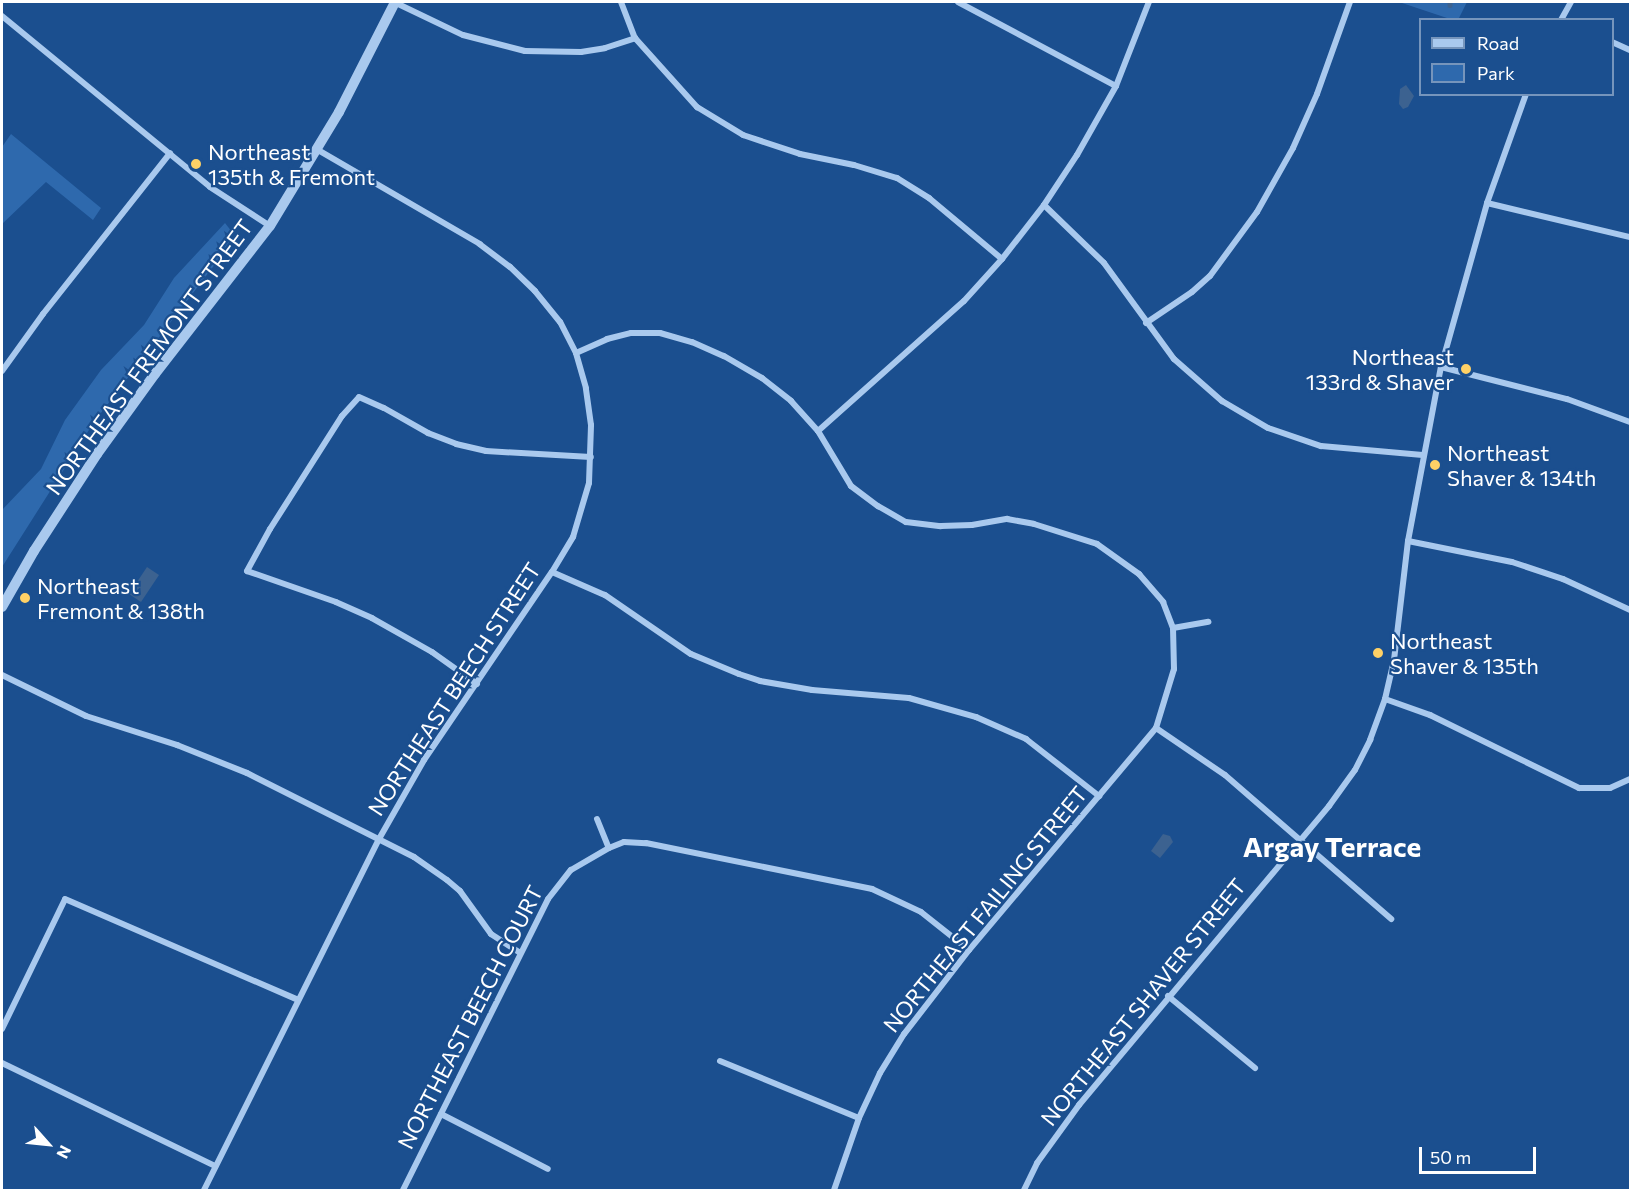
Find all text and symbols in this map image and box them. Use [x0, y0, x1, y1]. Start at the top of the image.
legend [1419, 18, 1614, 96]
text: Road [1477, 32, 1519, 54]
text: Park [1477, 62, 1515, 84]
place label: Northeast 135th & Fremont [208, 138, 375, 190]
marker: Northeast 135th & Fremont [189, 157, 203, 171]
street label: NORTHEAST FREMONT STREET [40, 214, 258, 500]
place label: Northeast 133rd & Shaver [1306, 343, 1454, 394]
marker: Northeast 133rd & Shaver [1459, 362, 1473, 376]
place label: Northeast Shaver & 134th [1447, 439, 1596, 490]
marker: Northeast Shaver & 134th [1428, 458, 1442, 472]
street label: NORTHEAST BEECH STREET [362, 558, 546, 820]
place label: Northeast Fremont & 138th [37, 572, 205, 624]
marker: Northeast Fremont & 138th [18, 591, 32, 605]
place label: Northeast Shaver & 135th [1390, 627, 1539, 678]
marker: Northeast Shaver & 135th [1371, 646, 1385, 660]
street label: NORTHEAST FAILING STREET [877, 781, 1093, 1037]
district label: Argay Terrace [1243, 829, 1421, 863]
street label: NORTHEAST SHAVER STREET [1035, 873, 1251, 1131]
street label: NORTHEAST BEECH COURT [392, 881, 548, 1153]
north arrow [18, 1114, 78, 1174]
scale bar [1422, 1135, 1539, 1173]
text: N [53, 1143, 76, 1162]
text: 50 m [1430, 1146, 1471, 1168]

